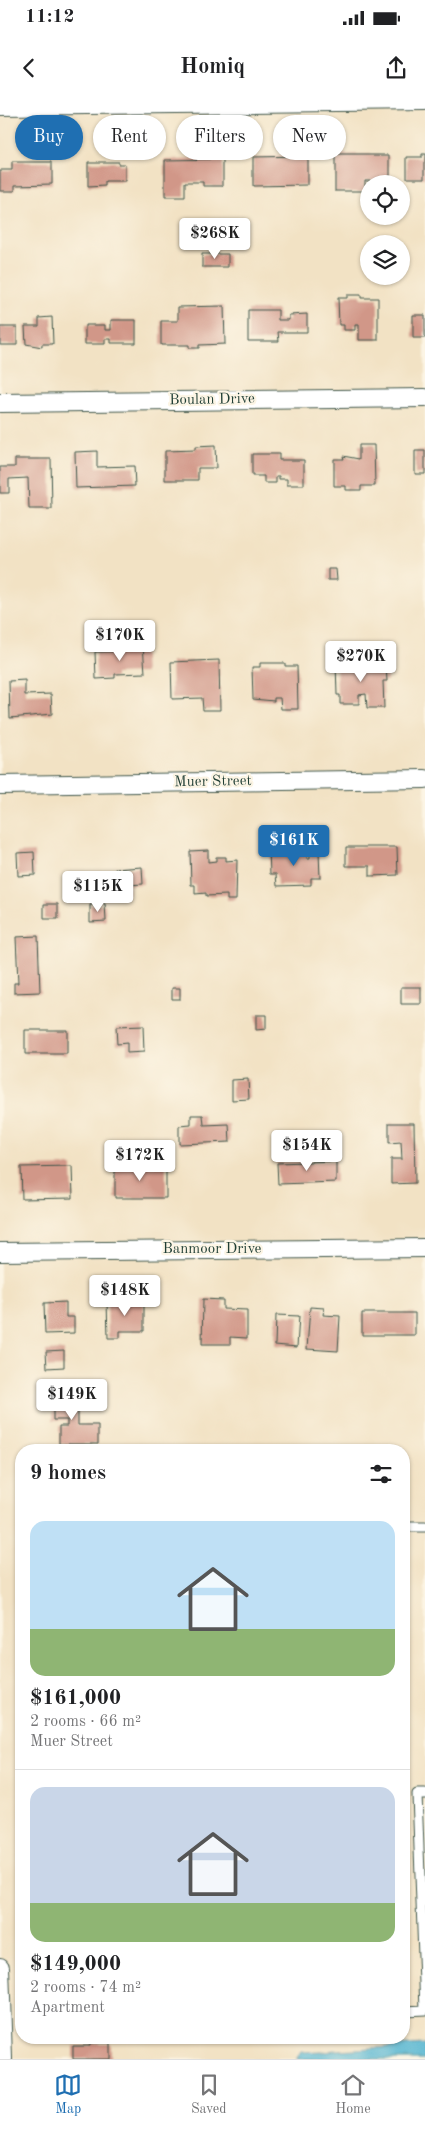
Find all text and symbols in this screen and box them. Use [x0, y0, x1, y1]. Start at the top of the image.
text: 11:12 [25, 8, 74, 27]
icon: back [15, 54, 43, 82]
icon: share [382, 54, 410, 82]
text: Homiq [180, 56, 245, 78]
chip: Buy [15, 115, 83, 160]
chip: Rent [93, 115, 166, 160]
chip: Filters [176, 115, 263, 160]
chip: New [273, 115, 346, 160]
map controls [360, 175, 410, 285]
button: locate [360, 175, 410, 225]
pin: $268K [180, 218, 250, 260]
text: $268K [190, 226, 240, 242]
button: layers [360, 235, 410, 285]
street label: Boulan Drive [169, 392, 255, 408]
pin: $170K [85, 620, 155, 662]
text: $170K [95, 628, 145, 644]
pin: $270K [326, 640, 396, 683]
text: $270K [336, 649, 386, 665]
street label: Muer Street [174, 774, 252, 790]
pin: $161K [259, 824, 329, 867]
text: $161K [269, 833, 319, 849]
pin: $115K [63, 870, 133, 913]
text: $115K [73, 879, 123, 895]
pin: $154K [272, 1130, 342, 1172]
text: $154K [282, 1138, 332, 1154]
pin: $172K [105, 1140, 175, 1182]
text: $172K [115, 1148, 165, 1164]
street label: Banmoor Drive [162, 1242, 262, 1257]
pin: $148K [90, 1274, 160, 1317]
text: $148K [100, 1283, 150, 1299]
pin: $149K [37, 1378, 107, 1421]
text: $149K [47, 1387, 97, 1403]
icon: filters [367, 1460, 395, 1488]
text: 9 homes [30, 1463, 106, 1484]
icon: home [168, 1554, 258, 1644]
text: $161,000 [30, 1688, 121, 1709]
text: 2 rooms · 66 m² [30, 1714, 141, 1730]
text: Muer Street [30, 1734, 113, 1750]
icon: home [168, 1819, 258, 1909]
text: $149,000 [30, 1954, 121, 1975]
text: 2 rooms · 74 m² [30, 1980, 141, 1996]
text: Apartment [30, 2000, 105, 2016]
tab: Map [54, 2071, 82, 2118]
tab: Saved [191, 2071, 227, 2118]
tab: Home [335, 2071, 371, 2118]

